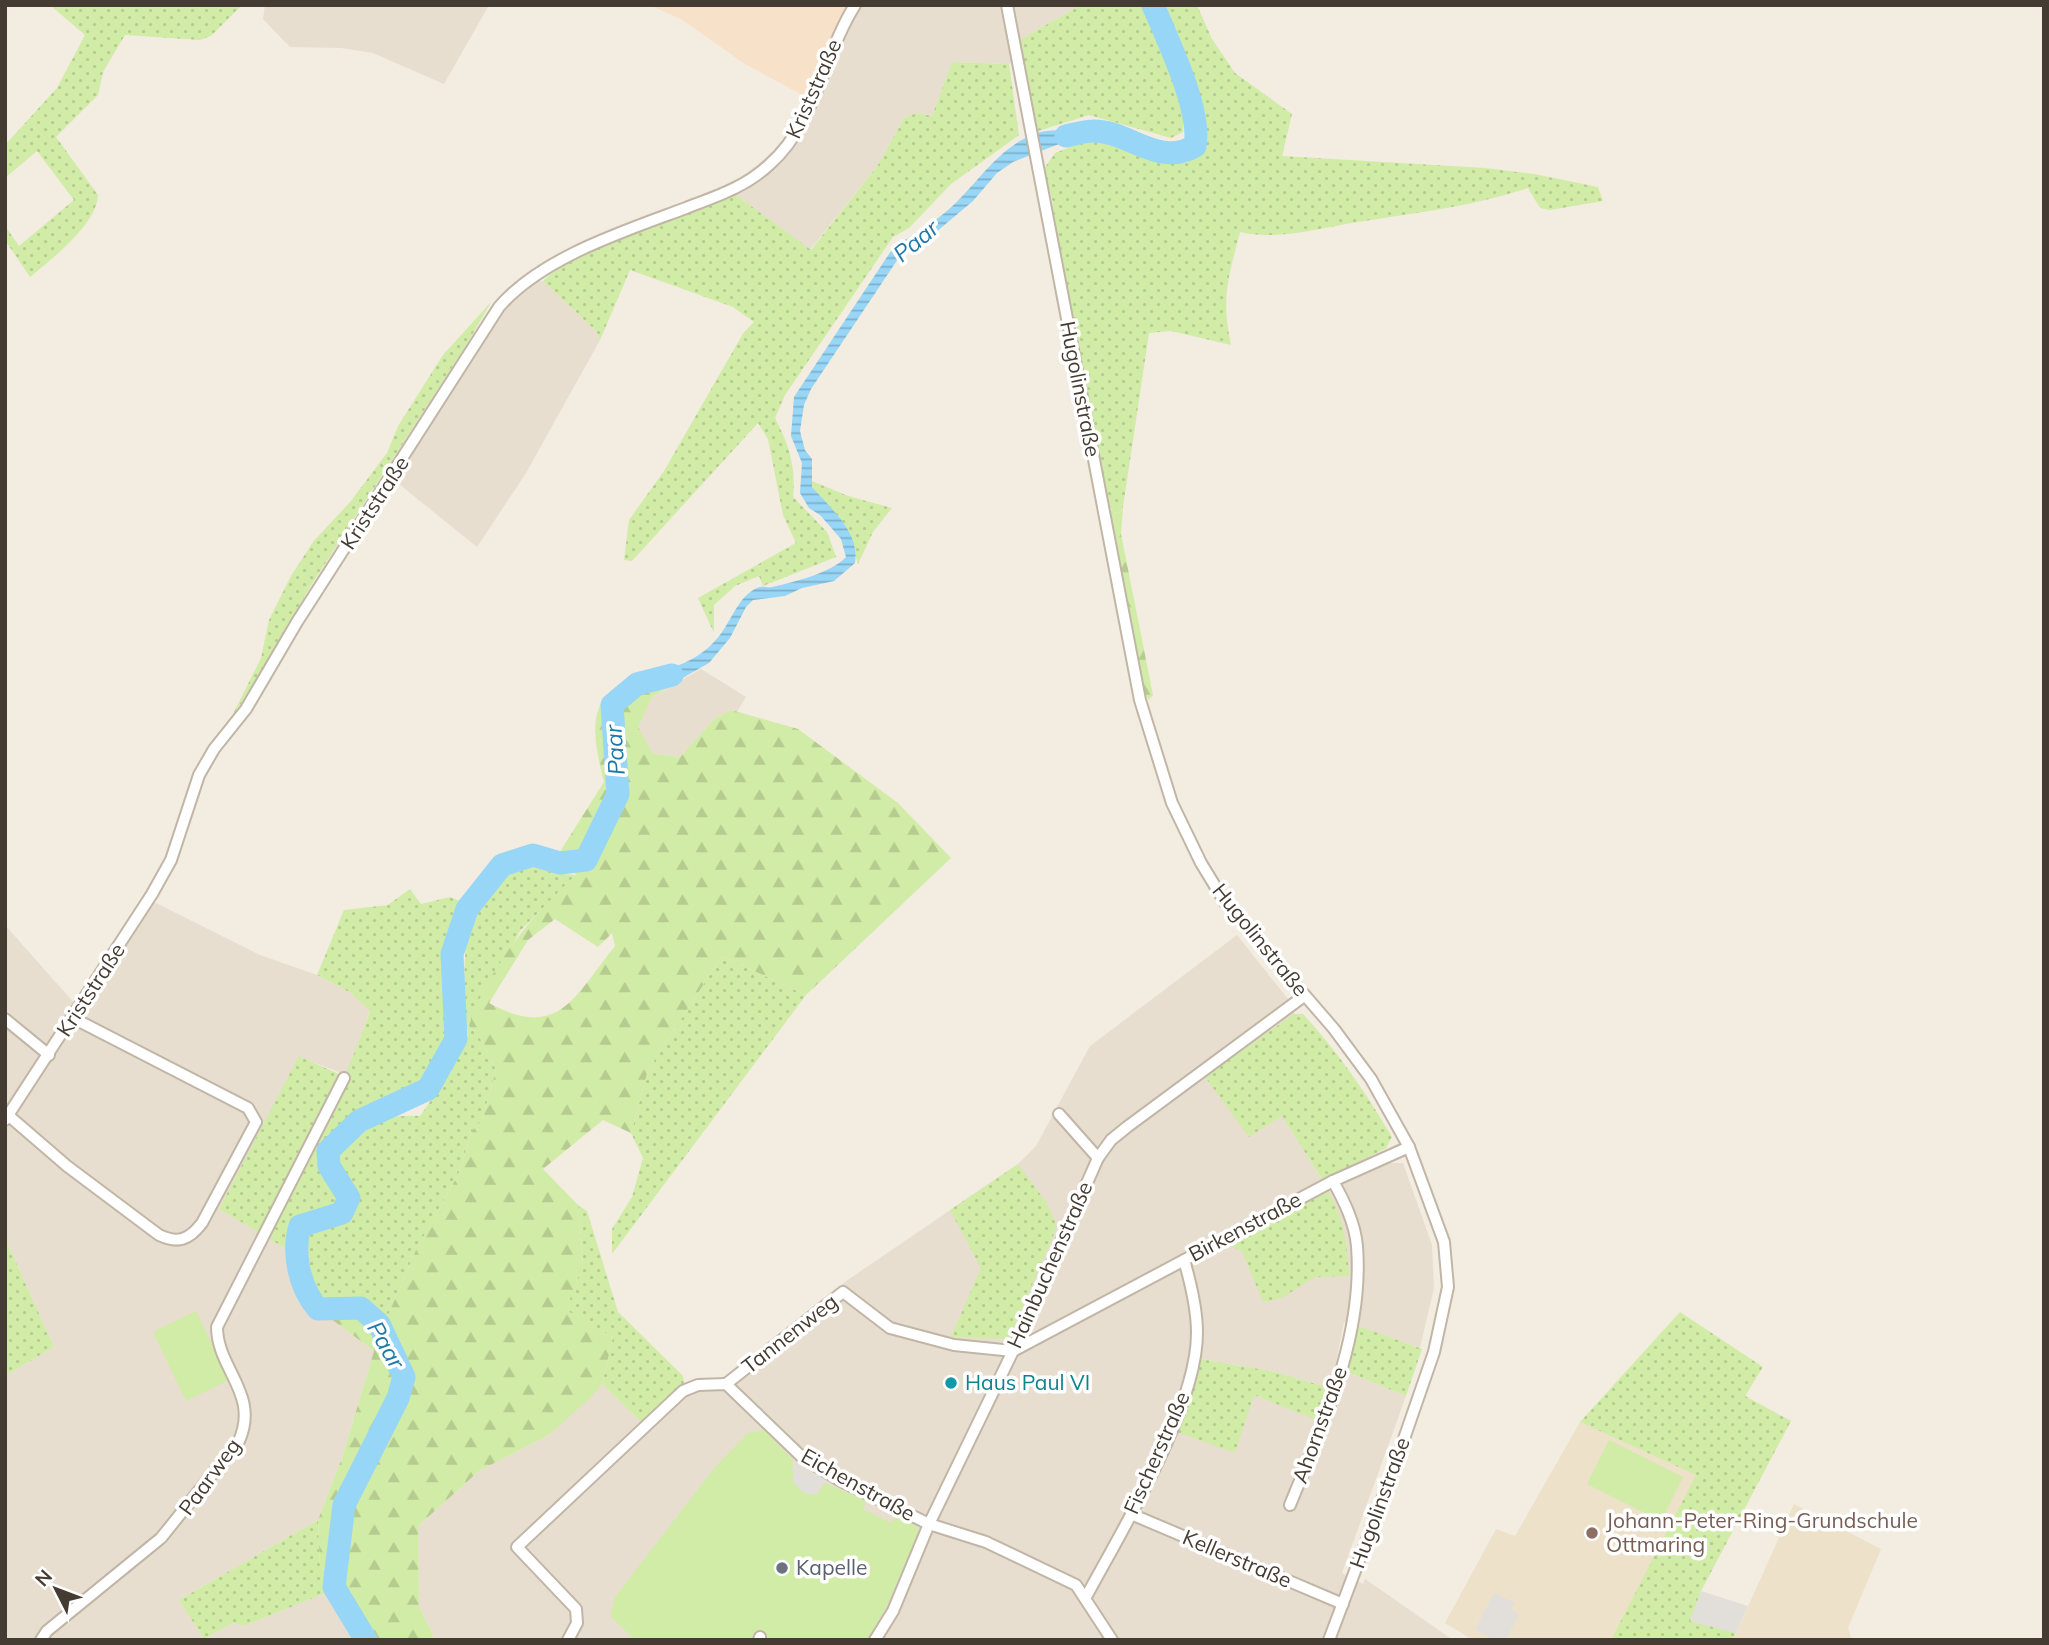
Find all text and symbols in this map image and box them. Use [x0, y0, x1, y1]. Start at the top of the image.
street label: Kriststraße [780, 35, 847, 142]
water label: Paar [887, 212, 946, 268]
street label: Hugolinstraße [1055, 319, 1107, 459]
street label: Kriststraße [334, 451, 414, 554]
water label: Paar [598, 722, 631, 776]
street label: Hugolinstraße [1207, 878, 1314, 1001]
street label: Kriststraße [50, 938, 130, 1041]
street label: Hainbuchenstraße [1001, 1177, 1097, 1352]
street label: Birkenstraße [1184, 1186, 1305, 1267]
street label: Tannenweg [736, 1288, 842, 1379]
water label: Paar [361, 1316, 412, 1375]
street label: Ahornstraße [1286, 1363, 1352, 1487]
place label: Haus Paul VI [965, 1369, 1090, 1395]
marker: Haus Paul VI [943, 1375, 959, 1391]
street label: Fischerstraße [1117, 1387, 1195, 1518]
street label: Paarweg [173, 1433, 246, 1520]
street label: Hugolinstraße [1343, 1434, 1415, 1572]
street label: Eichenstraße [797, 1442, 920, 1526]
place label: Johann-Peter-Ring-Grundschule Ottmaring [1606, 1507, 1918, 1557]
street label: Kellerstraße [1179, 1523, 1296, 1593]
marker: Johann-Peter-Ring-Grundschule Ottmaring [1584, 1525, 1600, 1541]
north arrow [21, 1554, 91, 1624]
place label: Kapelle [796, 1554, 867, 1580]
marker: Kapelle [774, 1560, 790, 1576]
text: N [30, 1564, 57, 1591]

